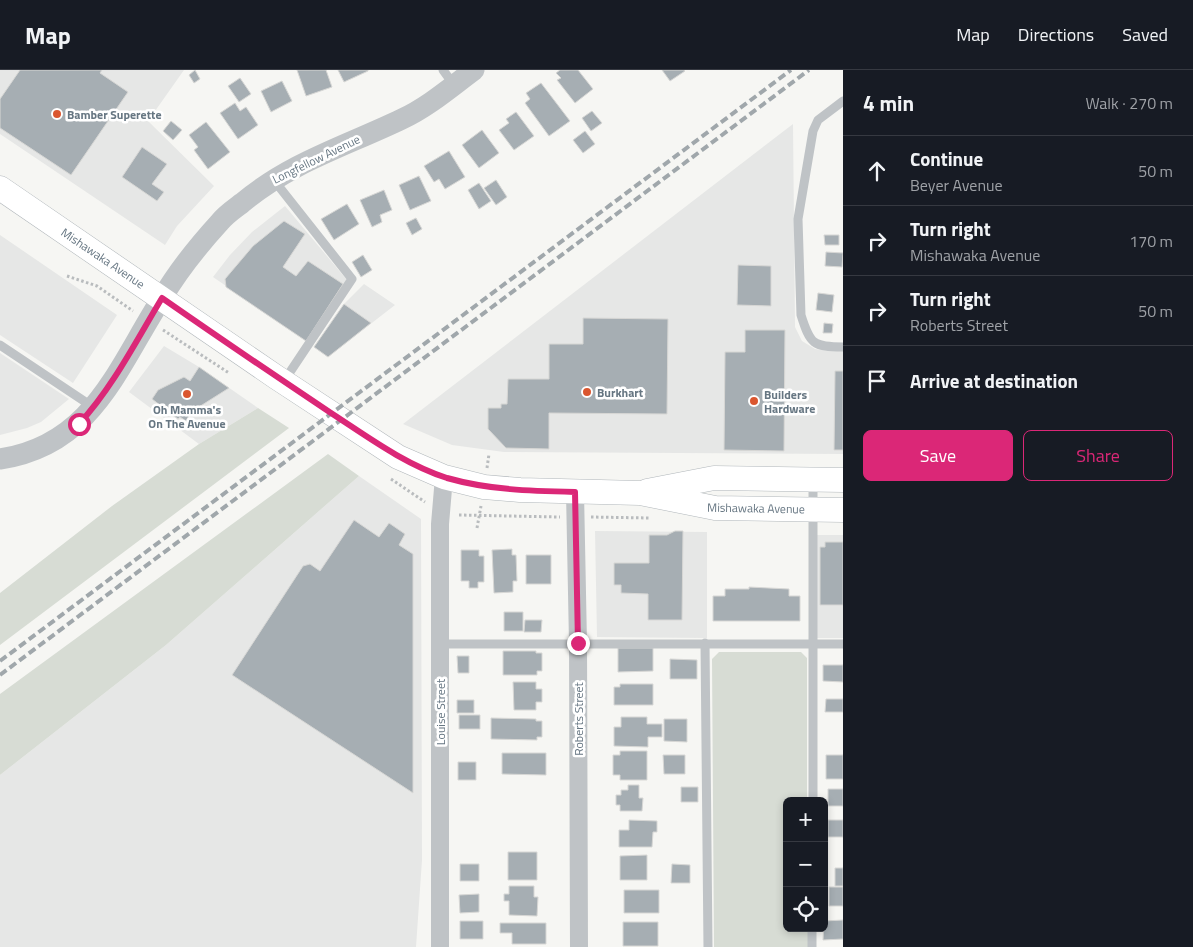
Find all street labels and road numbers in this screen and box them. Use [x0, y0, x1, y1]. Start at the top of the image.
street label: Longfellow Avenue [269, 129, 363, 189]
street label: Mishawaka Avenue [57, 223, 149, 293]
street label: Mishawaka Avenue [707, 498, 805, 518]
street label: Louise Street [431, 678, 450, 745]
street label: Roberts Street [569, 681, 588, 756]

